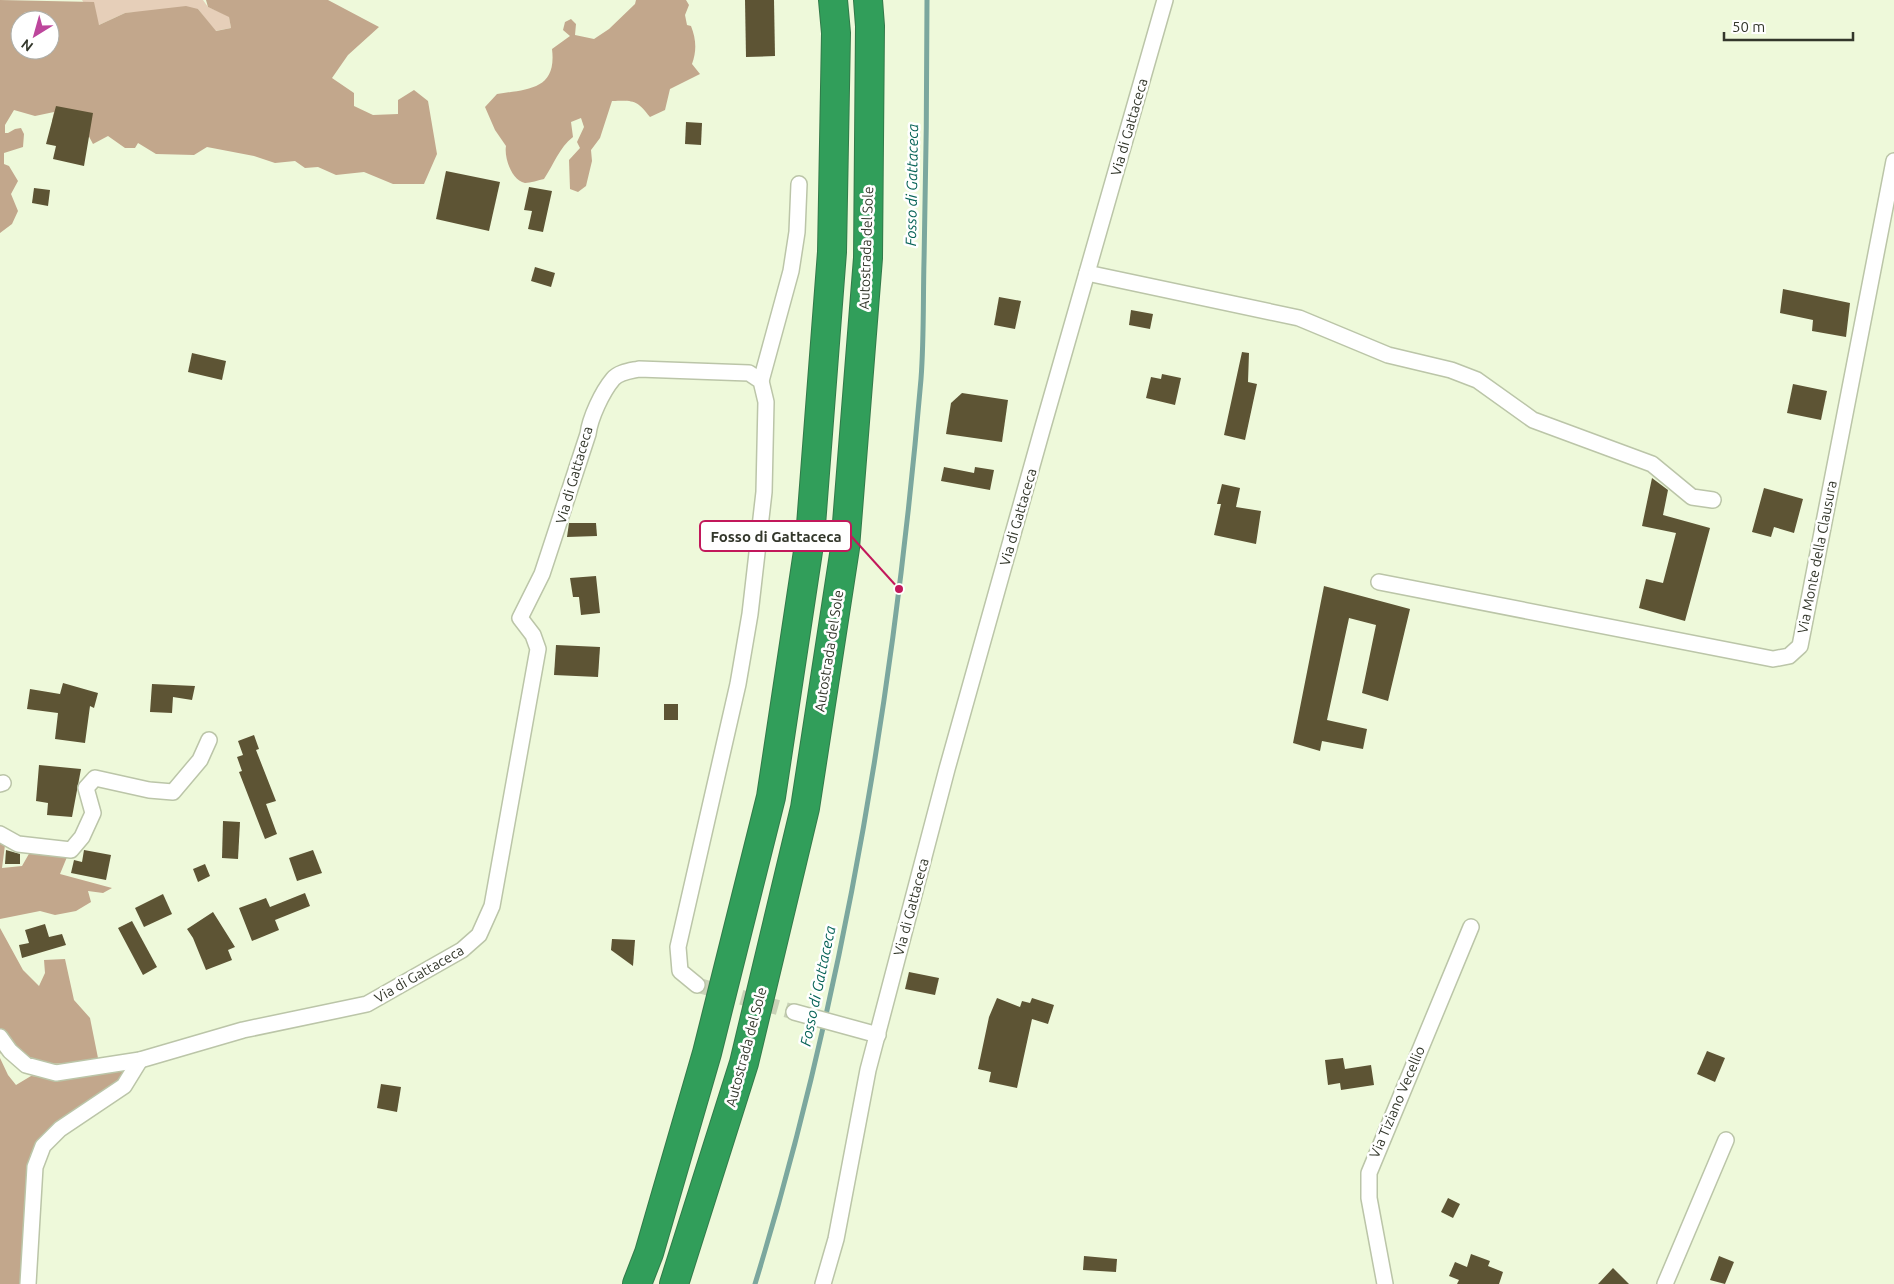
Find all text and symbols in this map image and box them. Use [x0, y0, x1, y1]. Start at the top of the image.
north arrow [10, 10, 60, 60]
scale bar [1724, 10, 1853, 42]
text: 50 m [1732, 18, 1765, 35]
text: N [18, 36, 36, 55]
street label: Via di Gattaceca [1107, 77, 1151, 177]
water label: Fosso di Gattaceca [902, 124, 921, 246]
street label: Autostrada del Sole [856, 186, 876, 310]
street label: Via di Gattaceca [552, 425, 596, 525]
street label: Via di Gattaceca [996, 467, 1040, 567]
street label: Via Monte della Clausura [1794, 479, 1840, 635]
callout: Fosso di Gattaceca [700, 521, 851, 551]
text: Fosso di Gattaceca [710, 528, 842, 545]
street label: Autostrada del Sole [811, 589, 847, 713]
street label: Via di Gattaceca [890, 856, 932, 958]
water label: Fosso di Gattaceca [796, 924, 839, 1048]
street label: Via di Gattaceca [372, 942, 466, 1006]
street label: Autostrada del Sole [722, 985, 770, 1109]
street label: Via Tiziano Vecellio [1366, 1044, 1428, 1160]

